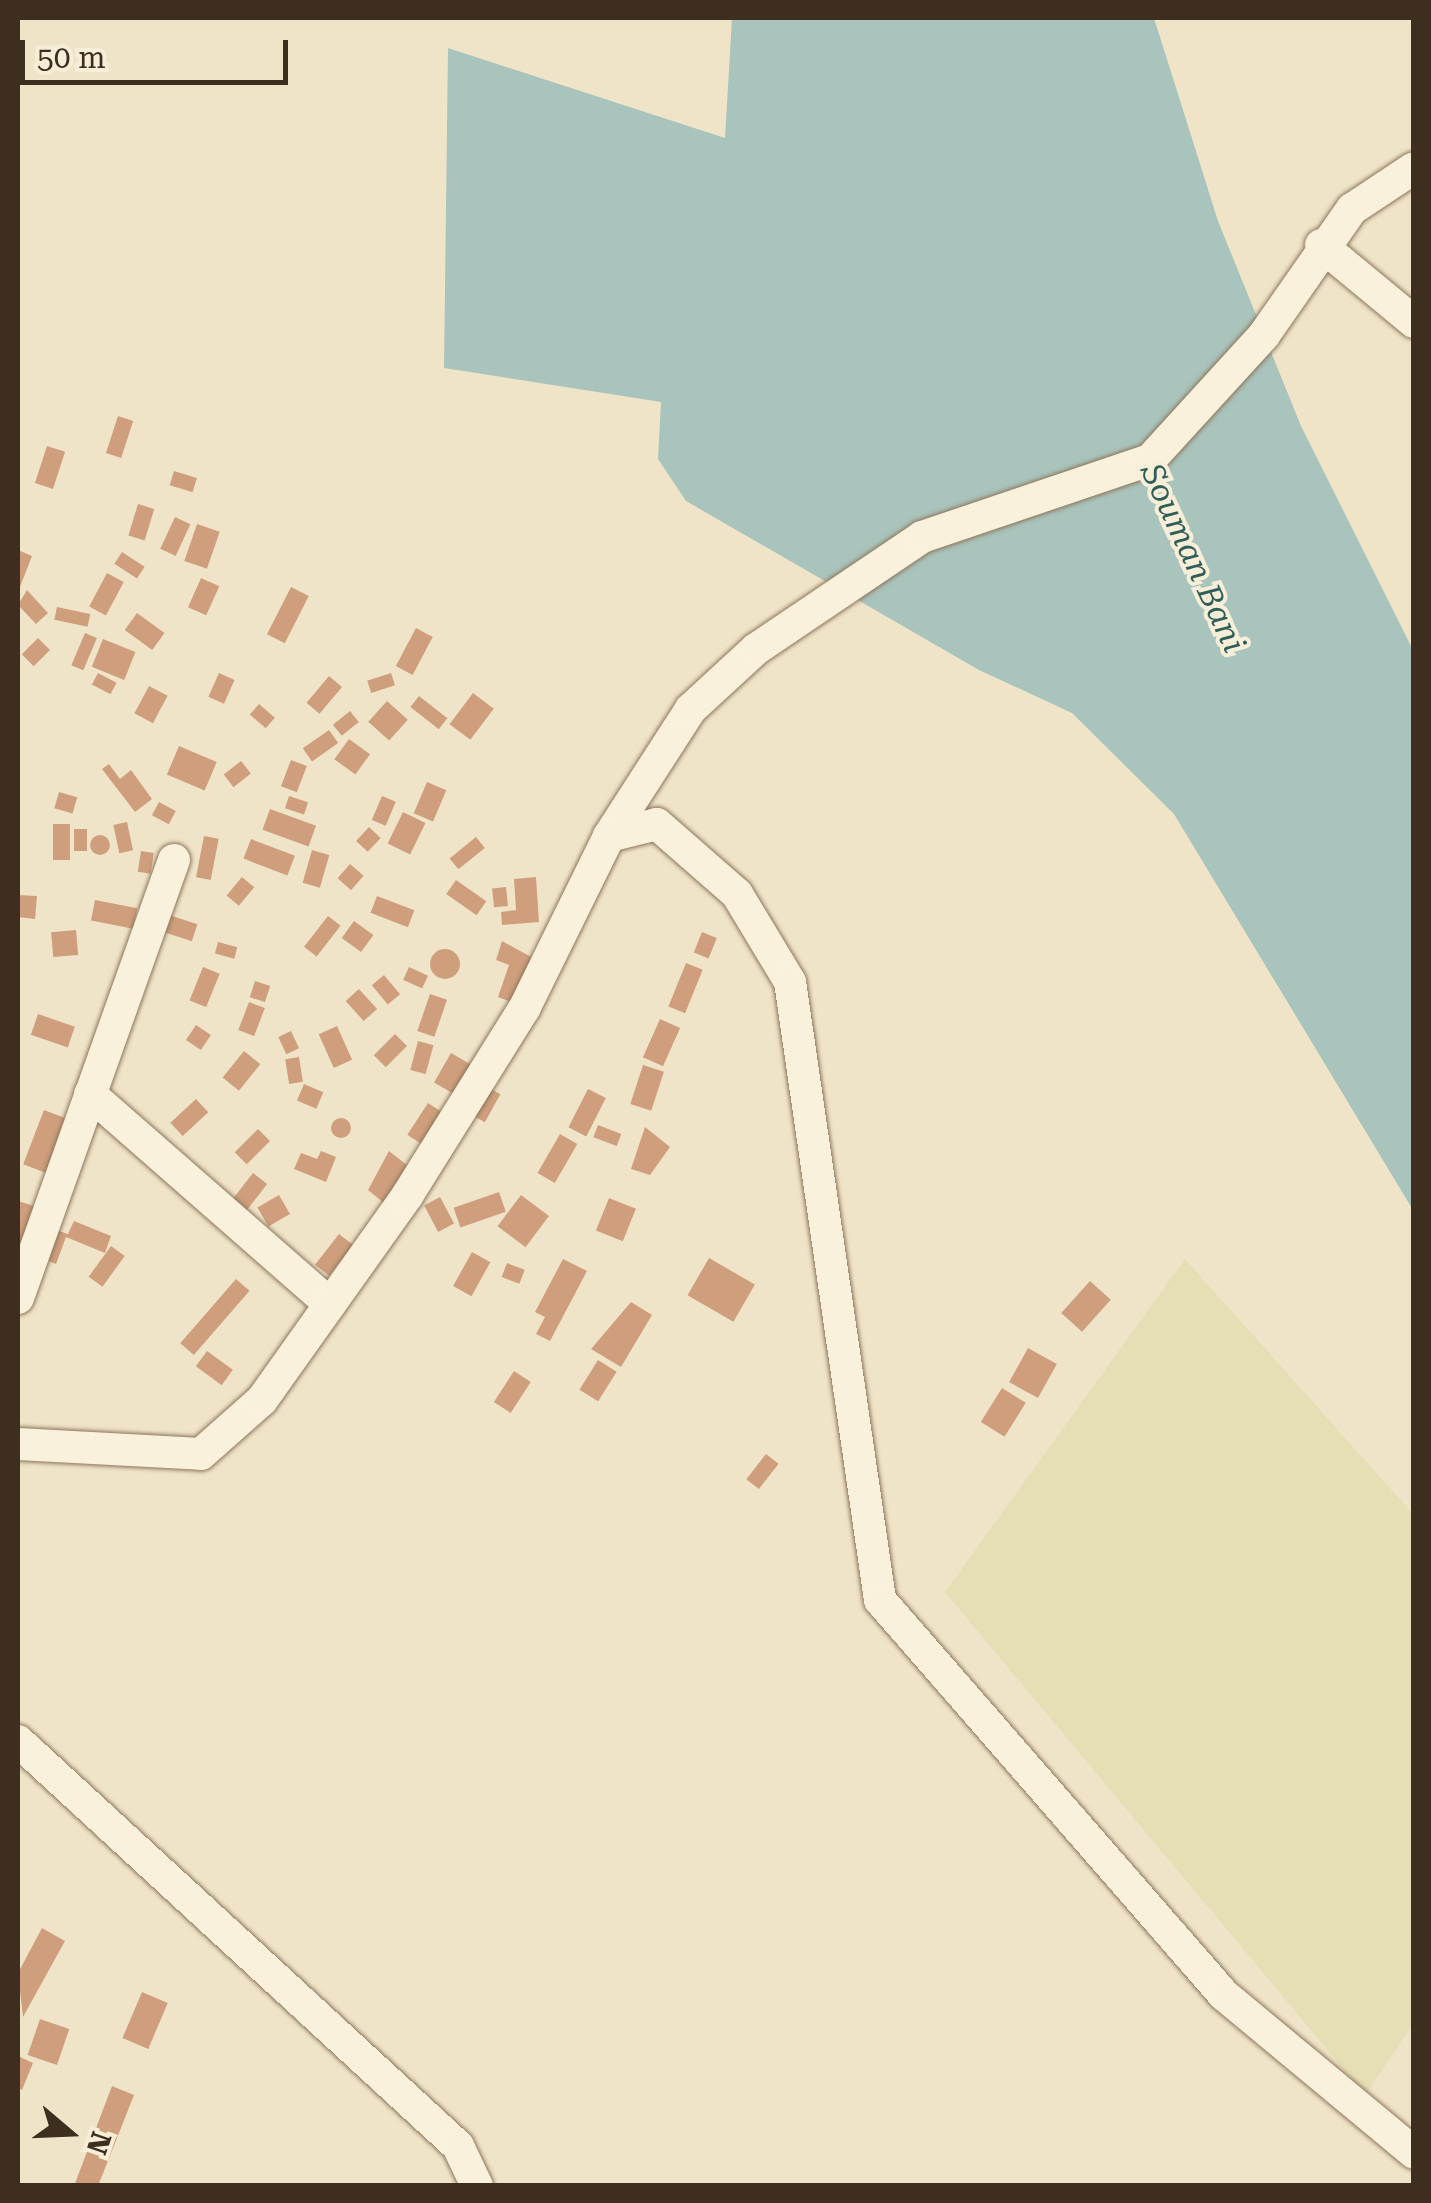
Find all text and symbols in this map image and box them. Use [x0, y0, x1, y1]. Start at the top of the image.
scale bar [25, 20, 292, 82]
text: 50 m [37, 40, 106, 75]
water label: Souman Bani [1133, 458, 1253, 658]
north arrow [20, 2083, 120, 2183]
text: N [80, 2127, 118, 2158]

